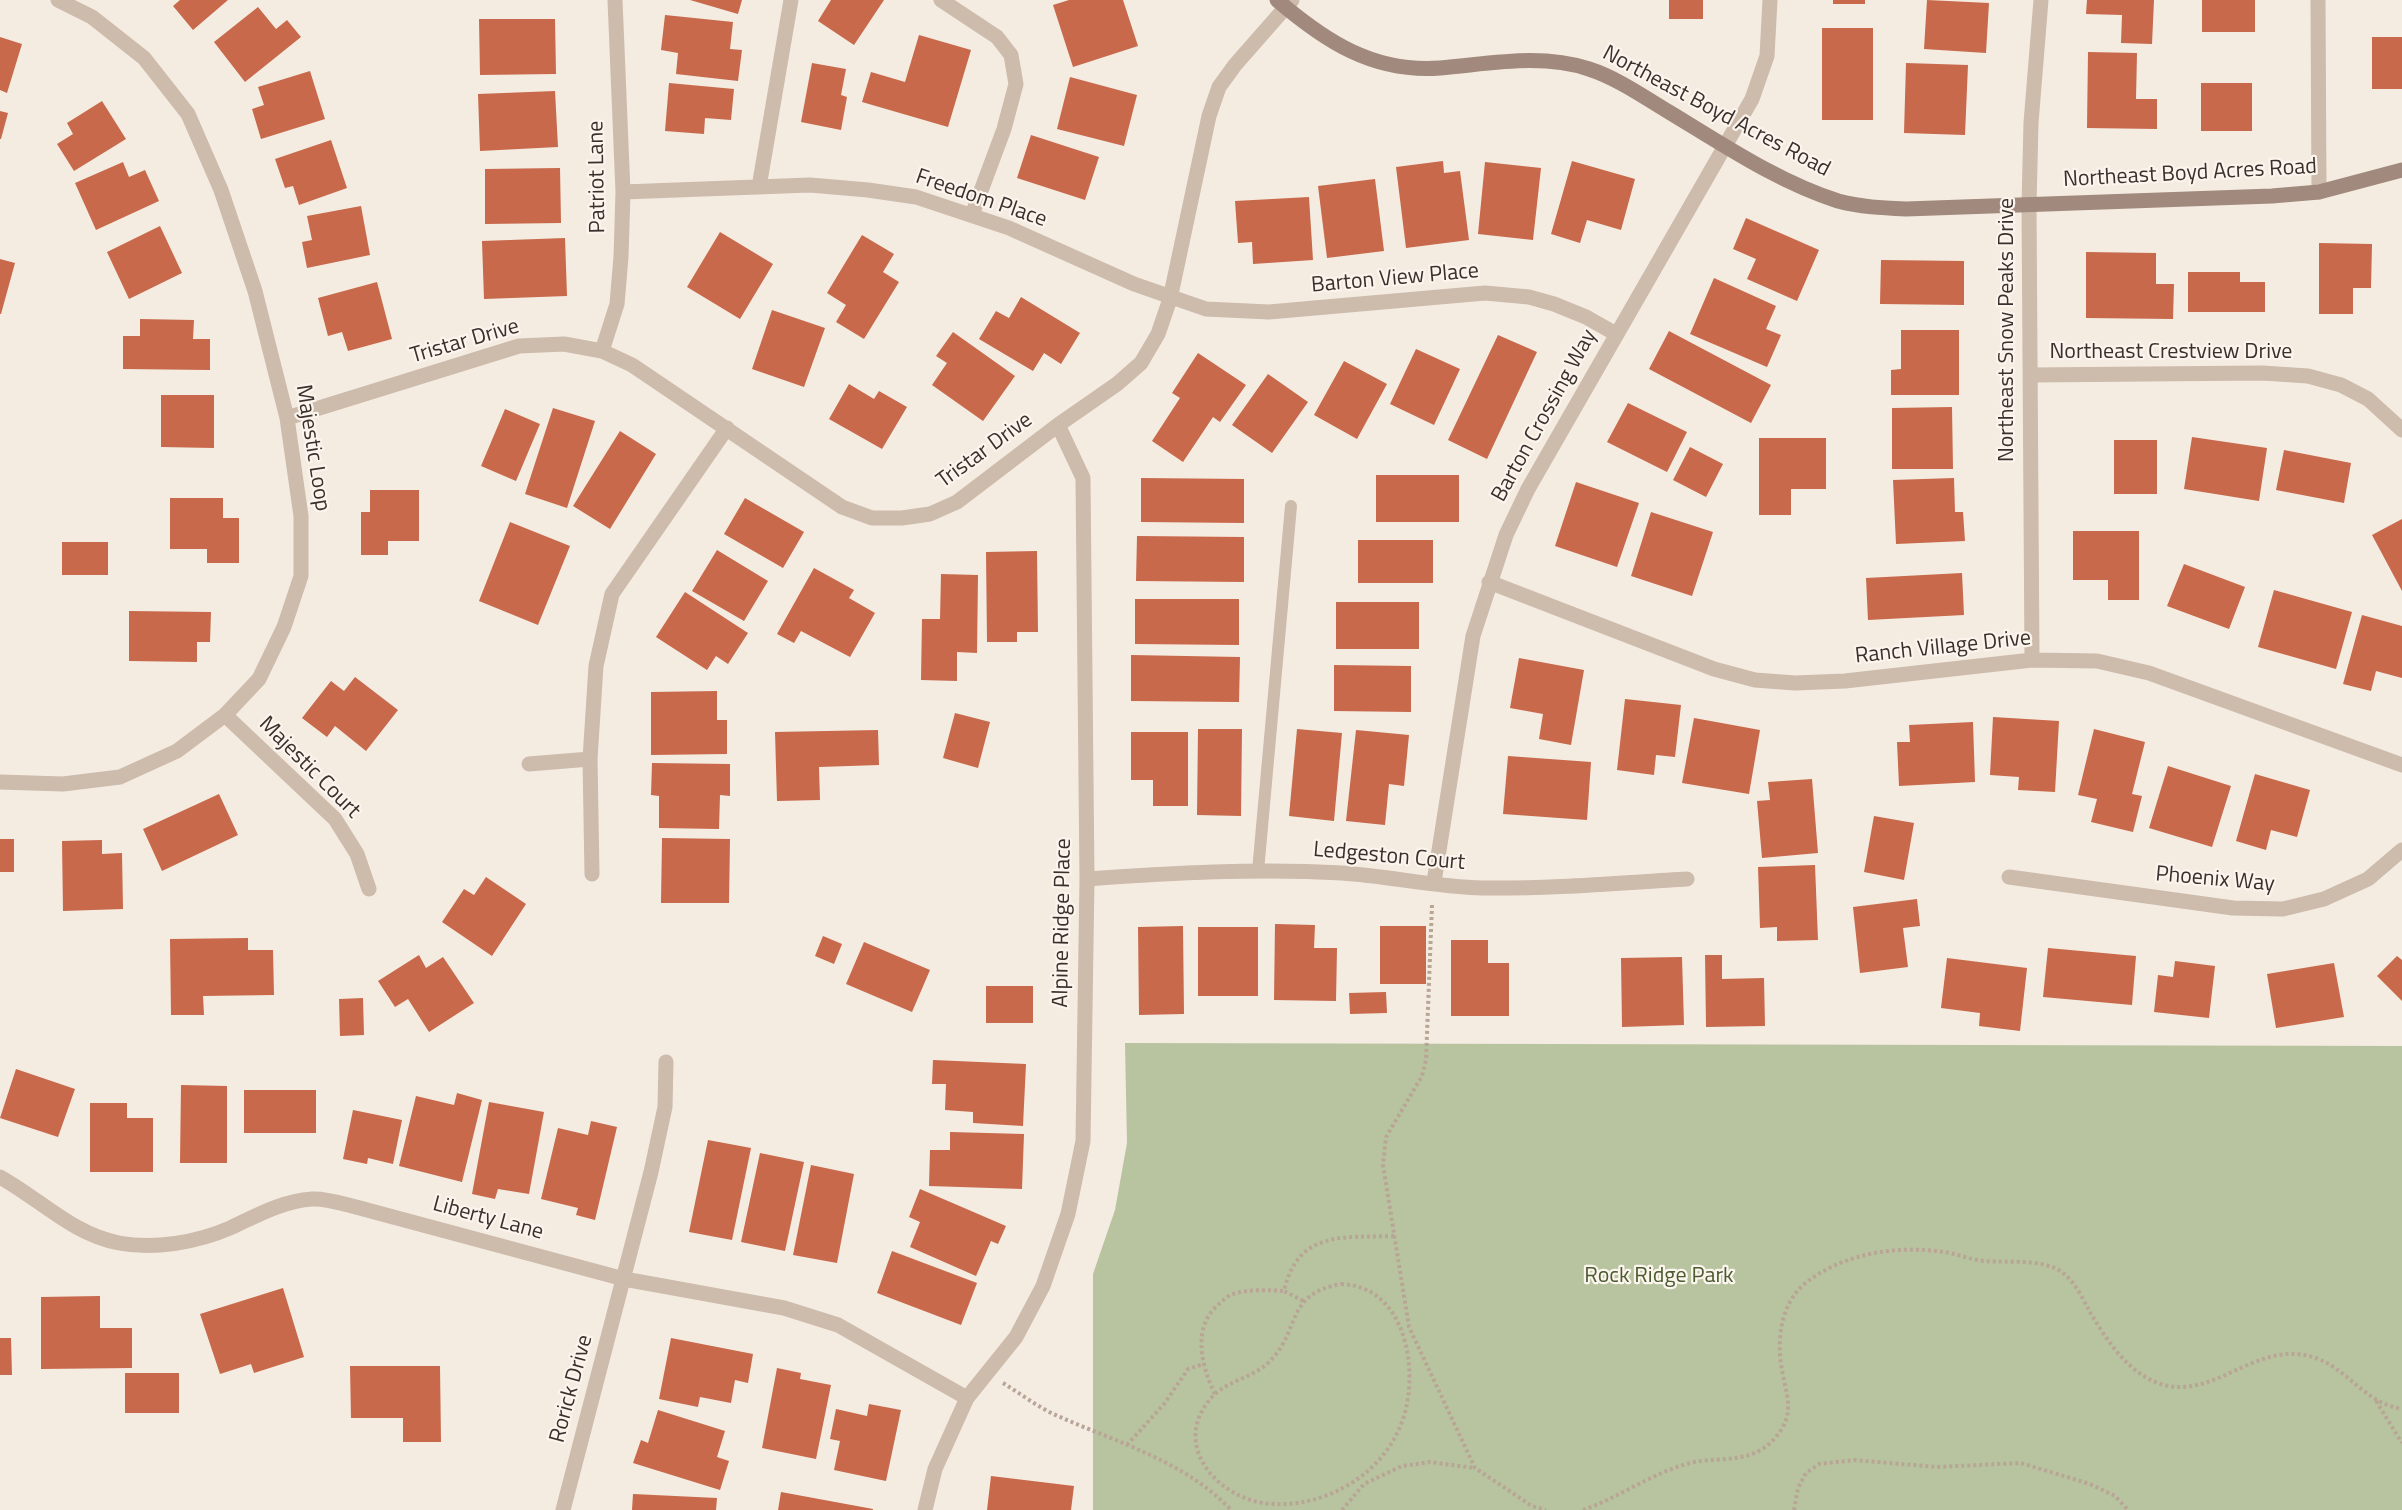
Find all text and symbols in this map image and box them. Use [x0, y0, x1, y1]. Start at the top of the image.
street label: Northeast Boyd Acres Road [1598, 41, 1834, 183]
street label: Patriot Lane [584, 120, 612, 234]
street label: Northeast Boyd Acres Road [2062, 154, 2318, 194]
street label: Freedom Place [912, 164, 1050, 234]
street label: Northeast Snow Peaks Drive [1995, 198, 2021, 462]
street label: Barton View Place [1310, 259, 1480, 299]
street label: Tristar Drive [408, 314, 522, 370]
street label: Barton Crossing Way [1487, 325, 1603, 507]
street label: Northeast Crestview Drive [2050, 340, 2292, 366]
street label: Majestic Loop [289, 383, 335, 513]
street label: Tristar Drive [932, 408, 1038, 494]
street label: Ranch Village Drive [1854, 626, 2032, 670]
street label: Majestic Court [253, 712, 365, 824]
street label: Ledgeston Court [1312, 837, 1466, 877]
street label: Alpine Ridge Place [1048, 838, 1078, 1008]
street label: Phoenix Way [2154, 862, 2276, 898]
street label: Liberty Lane [430, 1192, 546, 1246]
park label: Rock Ridge Park [1584, 1264, 1734, 1290]
street label: Rorick Drive [545, 1332, 599, 1446]

